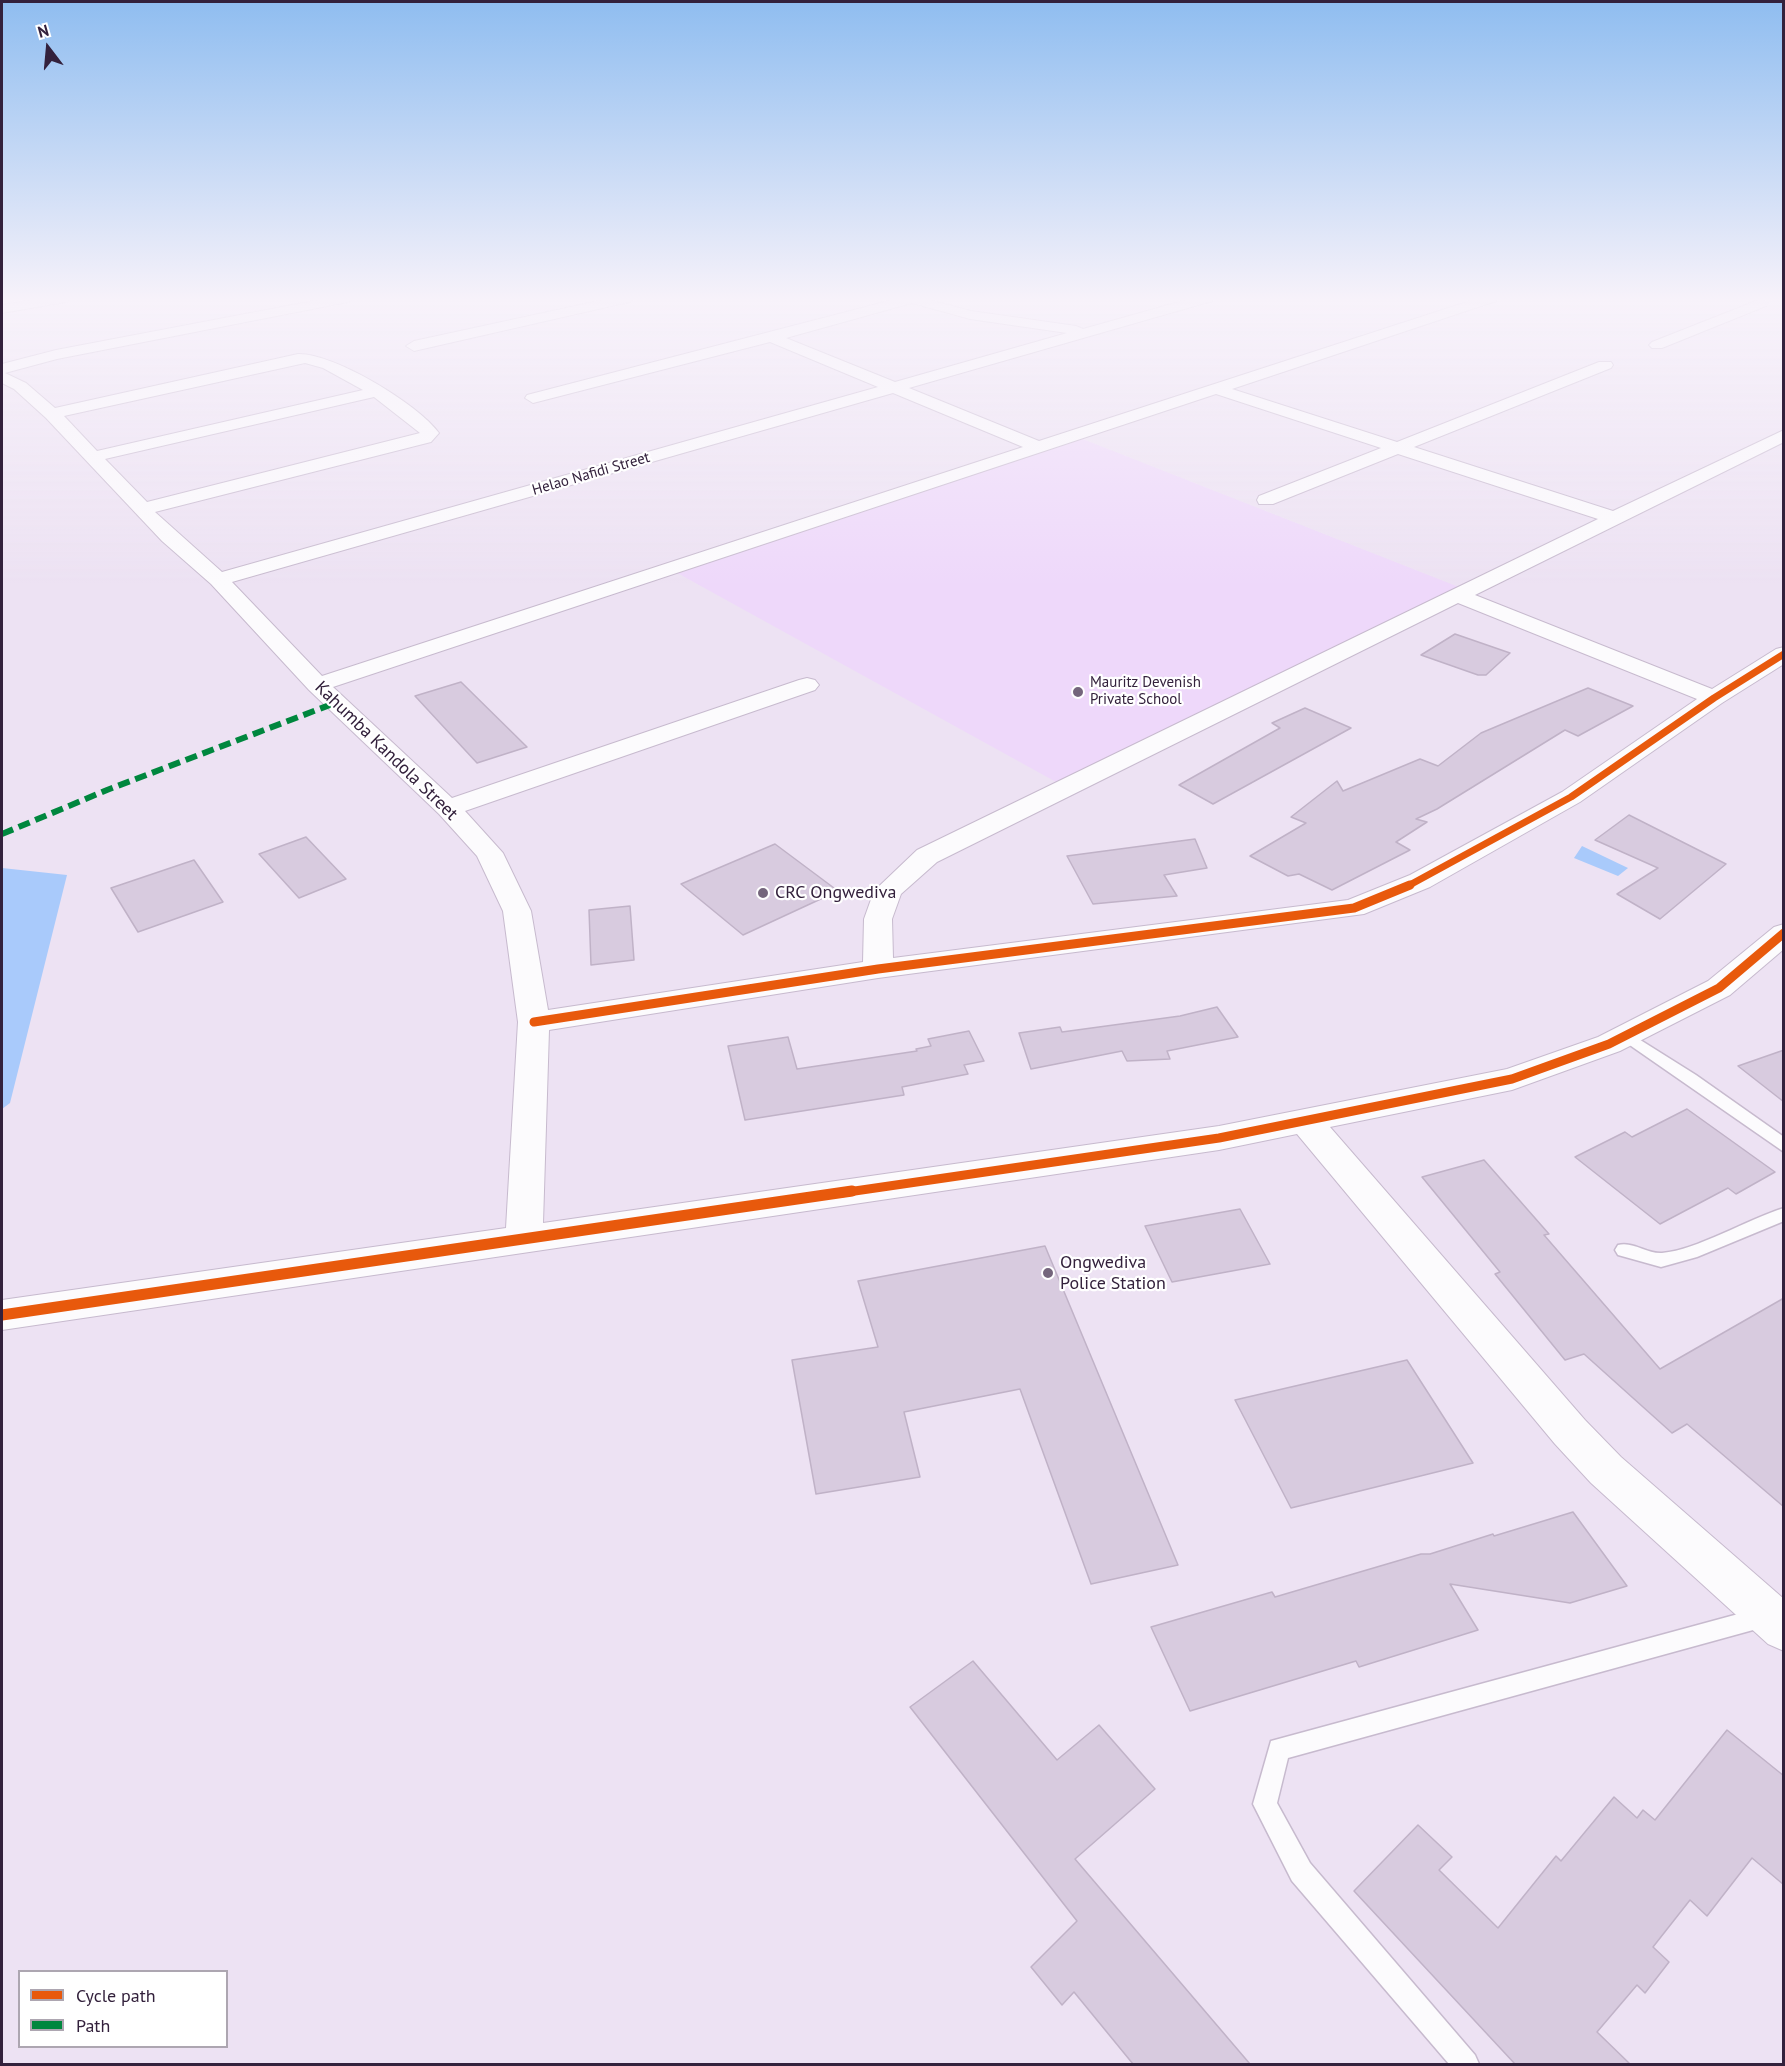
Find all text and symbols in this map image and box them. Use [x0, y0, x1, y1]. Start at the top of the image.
north arrow [18, 18, 78, 78]
text: N [35, 20, 51, 42]
street label: Helao Nafidi Street [530, 449, 652, 499]
place label: Mauritz Devenish Private School [1090, 674, 1201, 709]
street label: Kahumba Kandola Street [310, 677, 462, 825]
marker: Mauritz Devenish Private School [1071, 685, 1085, 699]
place label: CRC Ongwediva [775, 882, 896, 904]
marker: CRC Ongwediva [756, 886, 770, 900]
place label: Ongwediva Police Station [1060, 1252, 1166, 1294]
marker: Ongwediva Police Station [1041, 1266, 1055, 1280]
legend [18, 1970, 228, 2048]
text: Cycle path [76, 1984, 156, 2007]
text: Path [76, 2014, 110, 2037]

